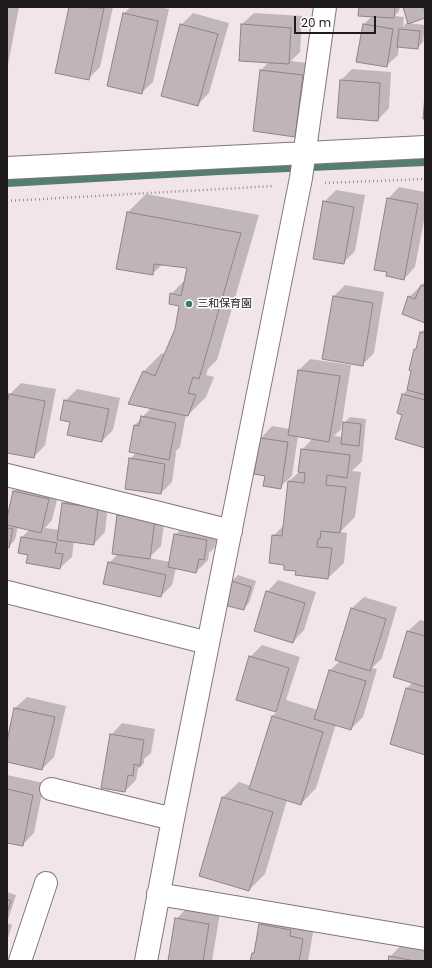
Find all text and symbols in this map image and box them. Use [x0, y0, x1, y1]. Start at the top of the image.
scale bar [296, 8, 378, 34]
text: 20 m [301, 14, 331, 31]
place label: 三和保育園 [197, 297, 252, 311]
marker: 三和保育園 [184, 299, 194, 309]

